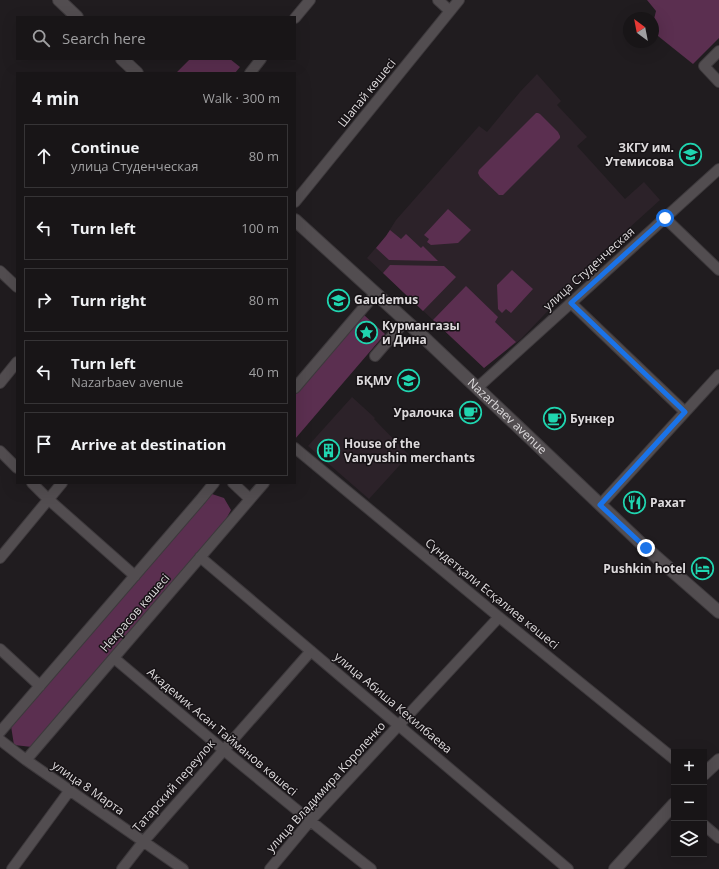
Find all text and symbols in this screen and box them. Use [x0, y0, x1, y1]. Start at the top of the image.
north arrow [623, 12, 659, 48]
search box [16, 16, 296, 60]
icon: search [30, 27, 52, 49]
text: Search here [62, 28, 146, 48]
street label: Шапай көшесі [334, 55, 399, 130]
text: 4 min [32, 87, 79, 110]
text: Walk · 300 m [203, 89, 280, 107]
text: Continue [71, 137, 139, 157]
place label: ЗКГУ им. Утемисова [605, 139, 674, 170]
school or university icon: ЗКГУ им. Утемисова [677, 142, 703, 168]
icon: ahead [33, 145, 55, 167]
text: 80 m [249, 147, 279, 165]
text: улица Студенческая [71, 157, 198, 175]
route start [656, 209, 674, 227]
icon: left [33, 217, 55, 239]
text: Turn left [71, 218, 136, 238]
text: 100 m [241, 219, 279, 237]
street label: улица Студенческая [539, 223, 638, 314]
school or university icon: Gaudemus [325, 287, 351, 313]
icon: right [33, 289, 55, 311]
text: Turn right [71, 290, 146, 310]
text: 80 m [249, 291, 279, 309]
place label: Gaudemus [354, 291, 418, 308]
place label: Курмангазы и Дина [382, 317, 460, 348]
place icon: Курмангазы и Дина [353, 320, 379, 346]
text: Turn left [71, 353, 136, 373]
icon: left [33, 361, 55, 383]
text: 40 m [249, 363, 279, 381]
school or university icon: БҚМУ [395, 368, 421, 394]
place label: БҚМУ [356, 372, 392, 389]
text: Nazarbaev avenue [71, 373, 183, 391]
street label: Nazarbaev avenue [464, 374, 551, 458]
cafe icon: Уралочка [457, 400, 483, 426]
place label: Уралочка [393, 404, 454, 421]
cafe icon: Бункер [542, 406, 568, 432]
place label: Бункер [570, 410, 615, 427]
icon: arrive [33, 433, 55, 455]
text: Arrive at destination [71, 434, 226, 454]
place label: House of the Vanyushin merchants [344, 435, 475, 466]
building icon: House of the Vanyushin merchants [316, 438, 342, 464]
restaurant icon: Рахат [621, 490, 647, 516]
place label: Рахат [650, 494, 686, 511]
street label: Сүндетқали Есқалиев көшесі [422, 534, 563, 653]
route end [637, 539, 655, 557]
hotel icon: Pushkin hotel [689, 556, 715, 582]
place label: Pushkin hotel [603, 560, 686, 577]
street label: Некрасов көшесі [96, 570, 173, 655]
street label: улица Абиша Кекилбаева [331, 648, 456, 757]
street label: Академик Асан Тайманов көшесі [144, 664, 301, 800]
street label: улица Владимира Короленко [262, 717, 389, 856]
street label: Татарский переулок [129, 735, 219, 836]
map controls [671, 749, 707, 857]
button: + [671, 749, 707, 785]
street label: улица 8 Марта [49, 756, 128, 819]
button: − [671, 785, 707, 821]
button: layers [671, 821, 707, 857]

